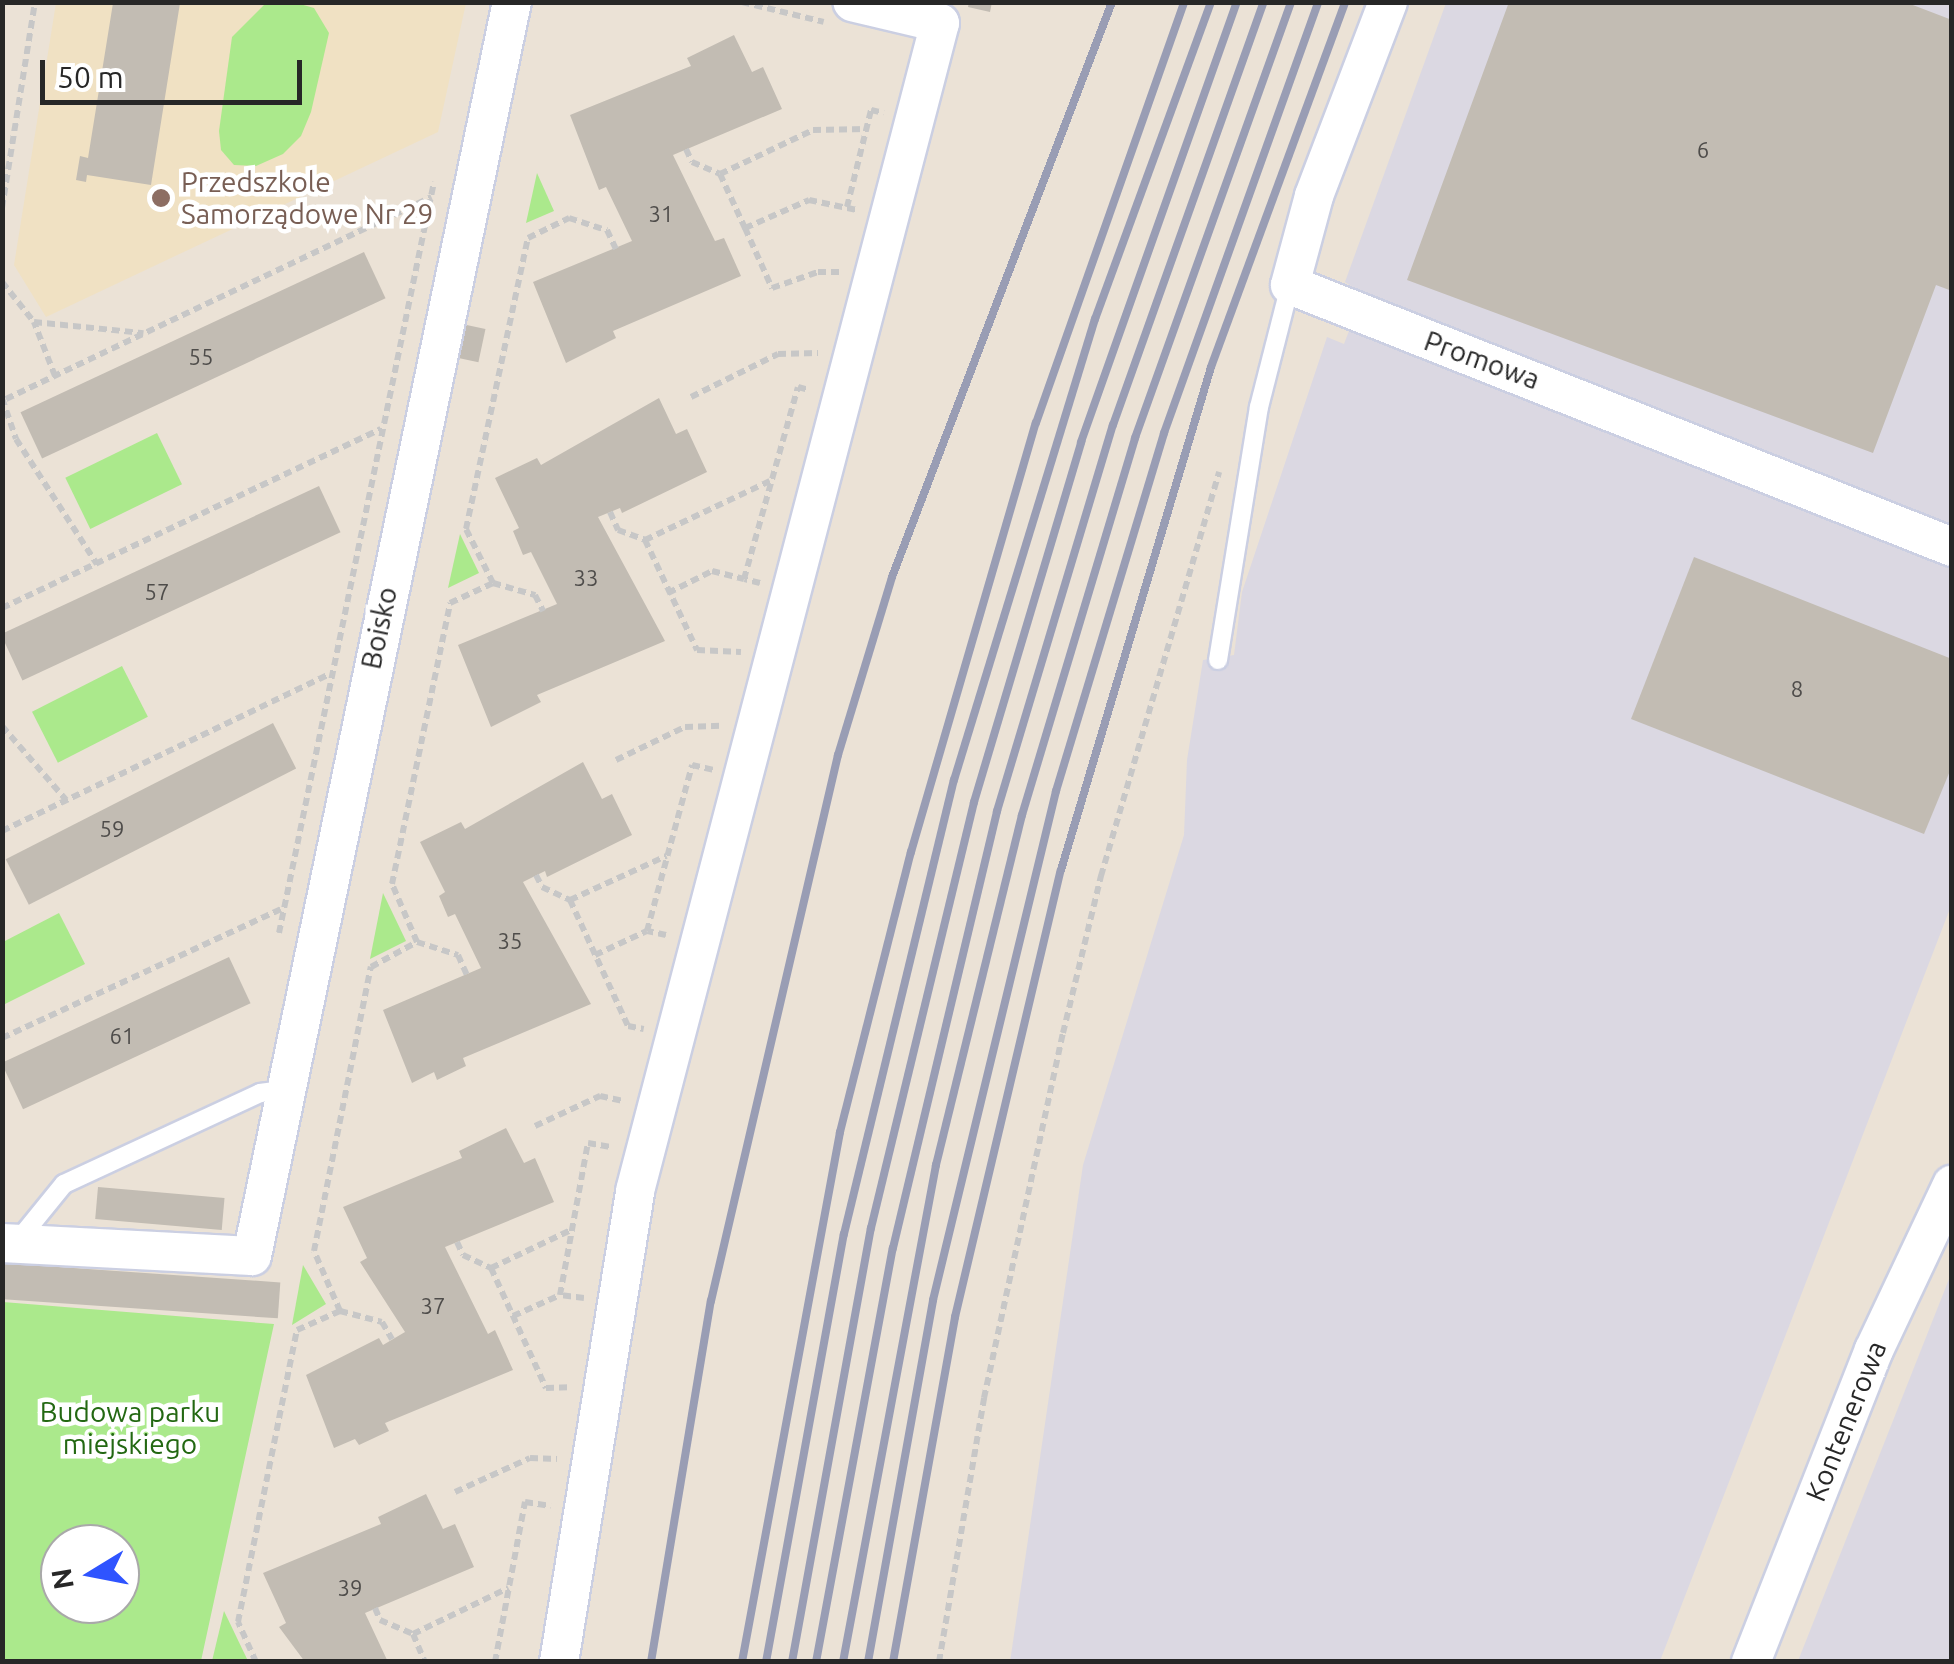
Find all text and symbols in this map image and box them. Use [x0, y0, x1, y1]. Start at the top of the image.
scale bar [45, 40, 308, 102]
text: 50 m [57, 60, 124, 94]
house number: 6 [1697, 137, 1709, 163]
place label: Przedszkole Samorządowe Nr 29 [181, 165, 433, 231]
marker: Przedszkole Samorządowe Nr 29 [150, 187, 172, 209]
house number: 31 [649, 201, 673, 227]
street label: Promowa [1420, 324, 1544, 396]
house number: 55 [189, 344, 213, 370]
house number: 33 [574, 565, 598, 591]
house number: 57 [145, 579, 169, 605]
street label: Boisko [354, 584, 404, 672]
house number: 8 [1791, 676, 1803, 702]
house number: 59 [100, 816, 124, 842]
house number: 35 [498, 928, 522, 954]
house number: 61 [110, 1023, 134, 1049]
house number: 37 [421, 1293, 445, 1319]
street label: Kontenerowa [1799, 1336, 1893, 1506]
park label: Budowa parku miejskiego [40, 1395, 220, 1461]
north arrow [40, 1524, 140, 1624]
text: N [45, 1566, 79, 1592]
house number: 39 [338, 1575, 362, 1601]

